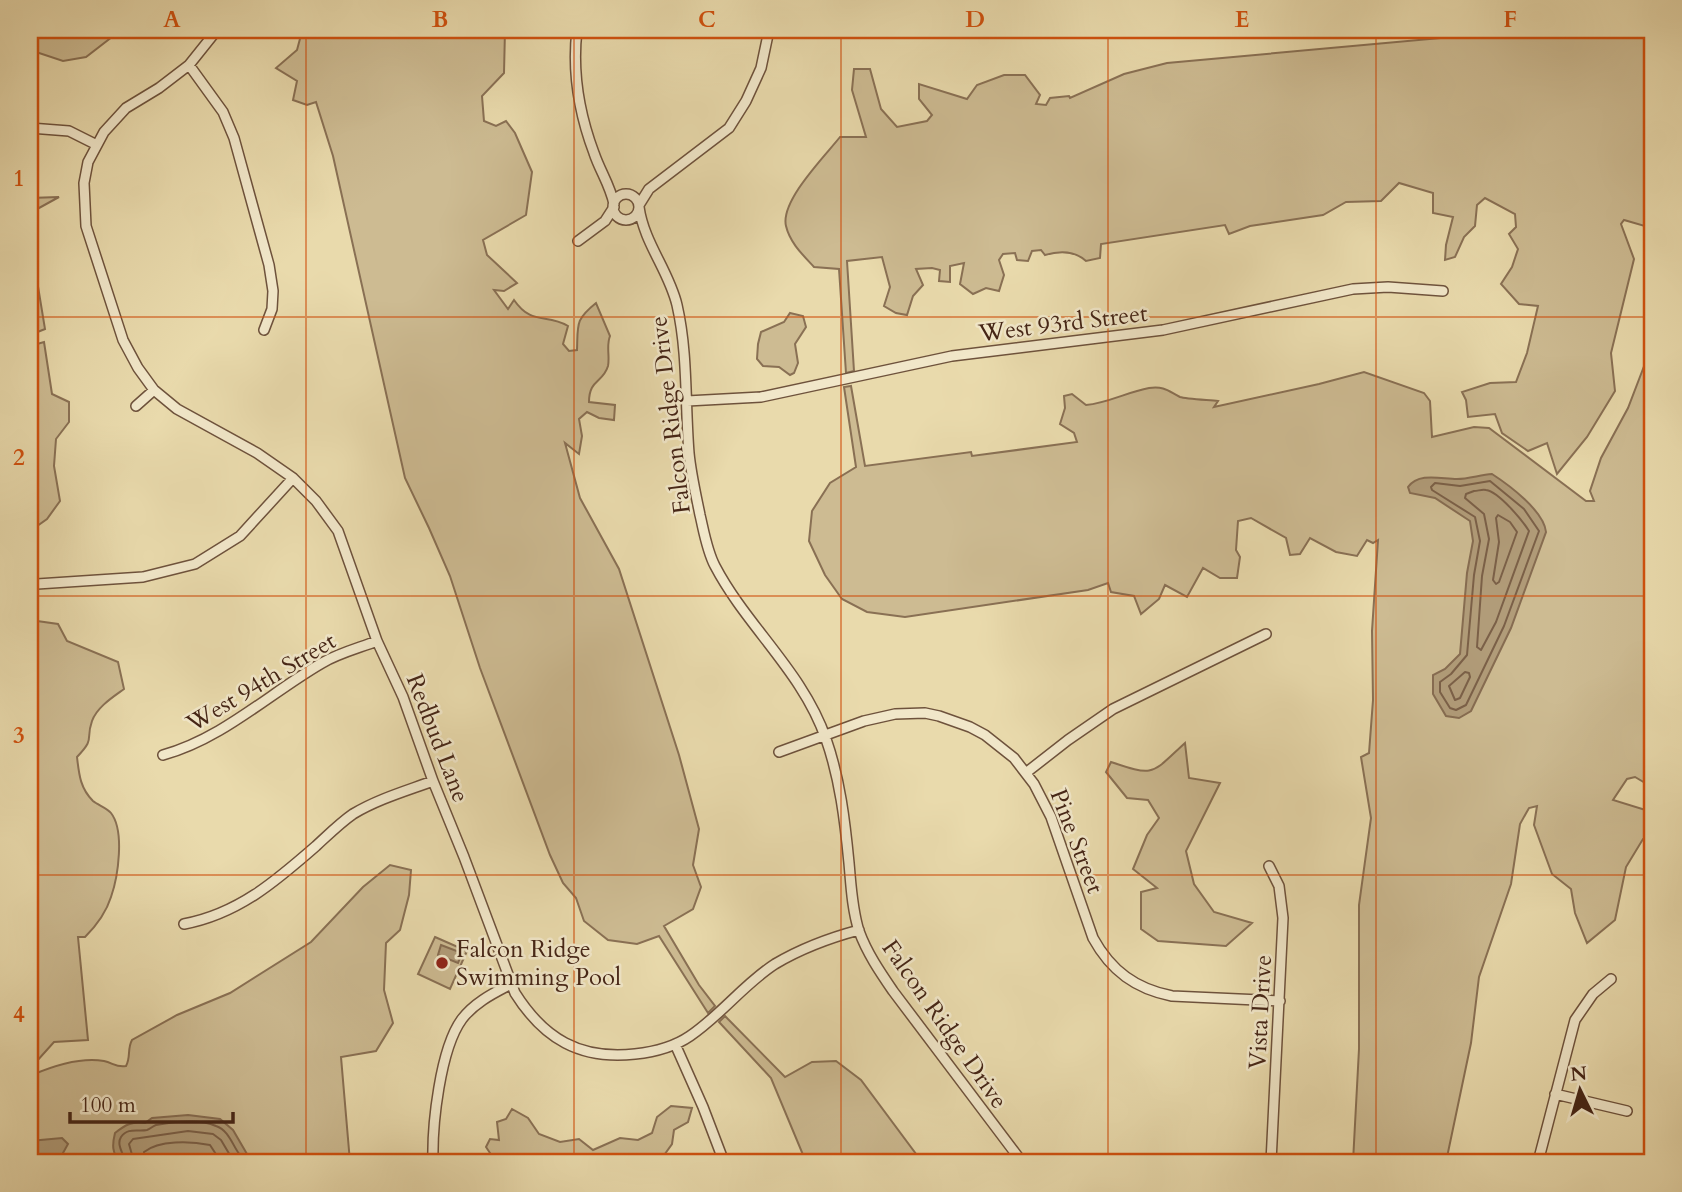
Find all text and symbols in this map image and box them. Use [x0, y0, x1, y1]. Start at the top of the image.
text: A [163, 4, 181, 35]
text: B [432, 4, 448, 35]
text: C [698, 4, 716, 35]
text: D [965, 4, 985, 35]
text: E [1235, 4, 1249, 35]
text: F [1503, 4, 1517, 35]
text: 1 [13, 163, 25, 194]
street label: West 93rd Street [976, 297, 1150, 350]
street label: Falcon Ridge Drive [642, 314, 699, 516]
text: 2 [13, 442, 25, 473]
street label: West 94th Street [179, 625, 343, 741]
street label: Redbud Lane [398, 669, 477, 807]
text: 3 [13, 720, 25, 751]
street label: Pine Street [1041, 784, 1112, 899]
place label: Falcon Ridge Swimming Pool [456, 933, 621, 994]
street label: Falcon Ridge Drive [874, 933, 1015, 1115]
street label: Vista Drive [1241, 954, 1280, 1070]
marker: Falcon Ridge Swimming Pool [434, 955, 450, 971]
text: 4 [13, 999, 25, 1030]
north arrow [1546, 1056, 1616, 1126]
text: N [1569, 1060, 1588, 1088]
scale bar [70, 1080, 233, 1124]
text: 100 m [80, 1091, 136, 1120]

